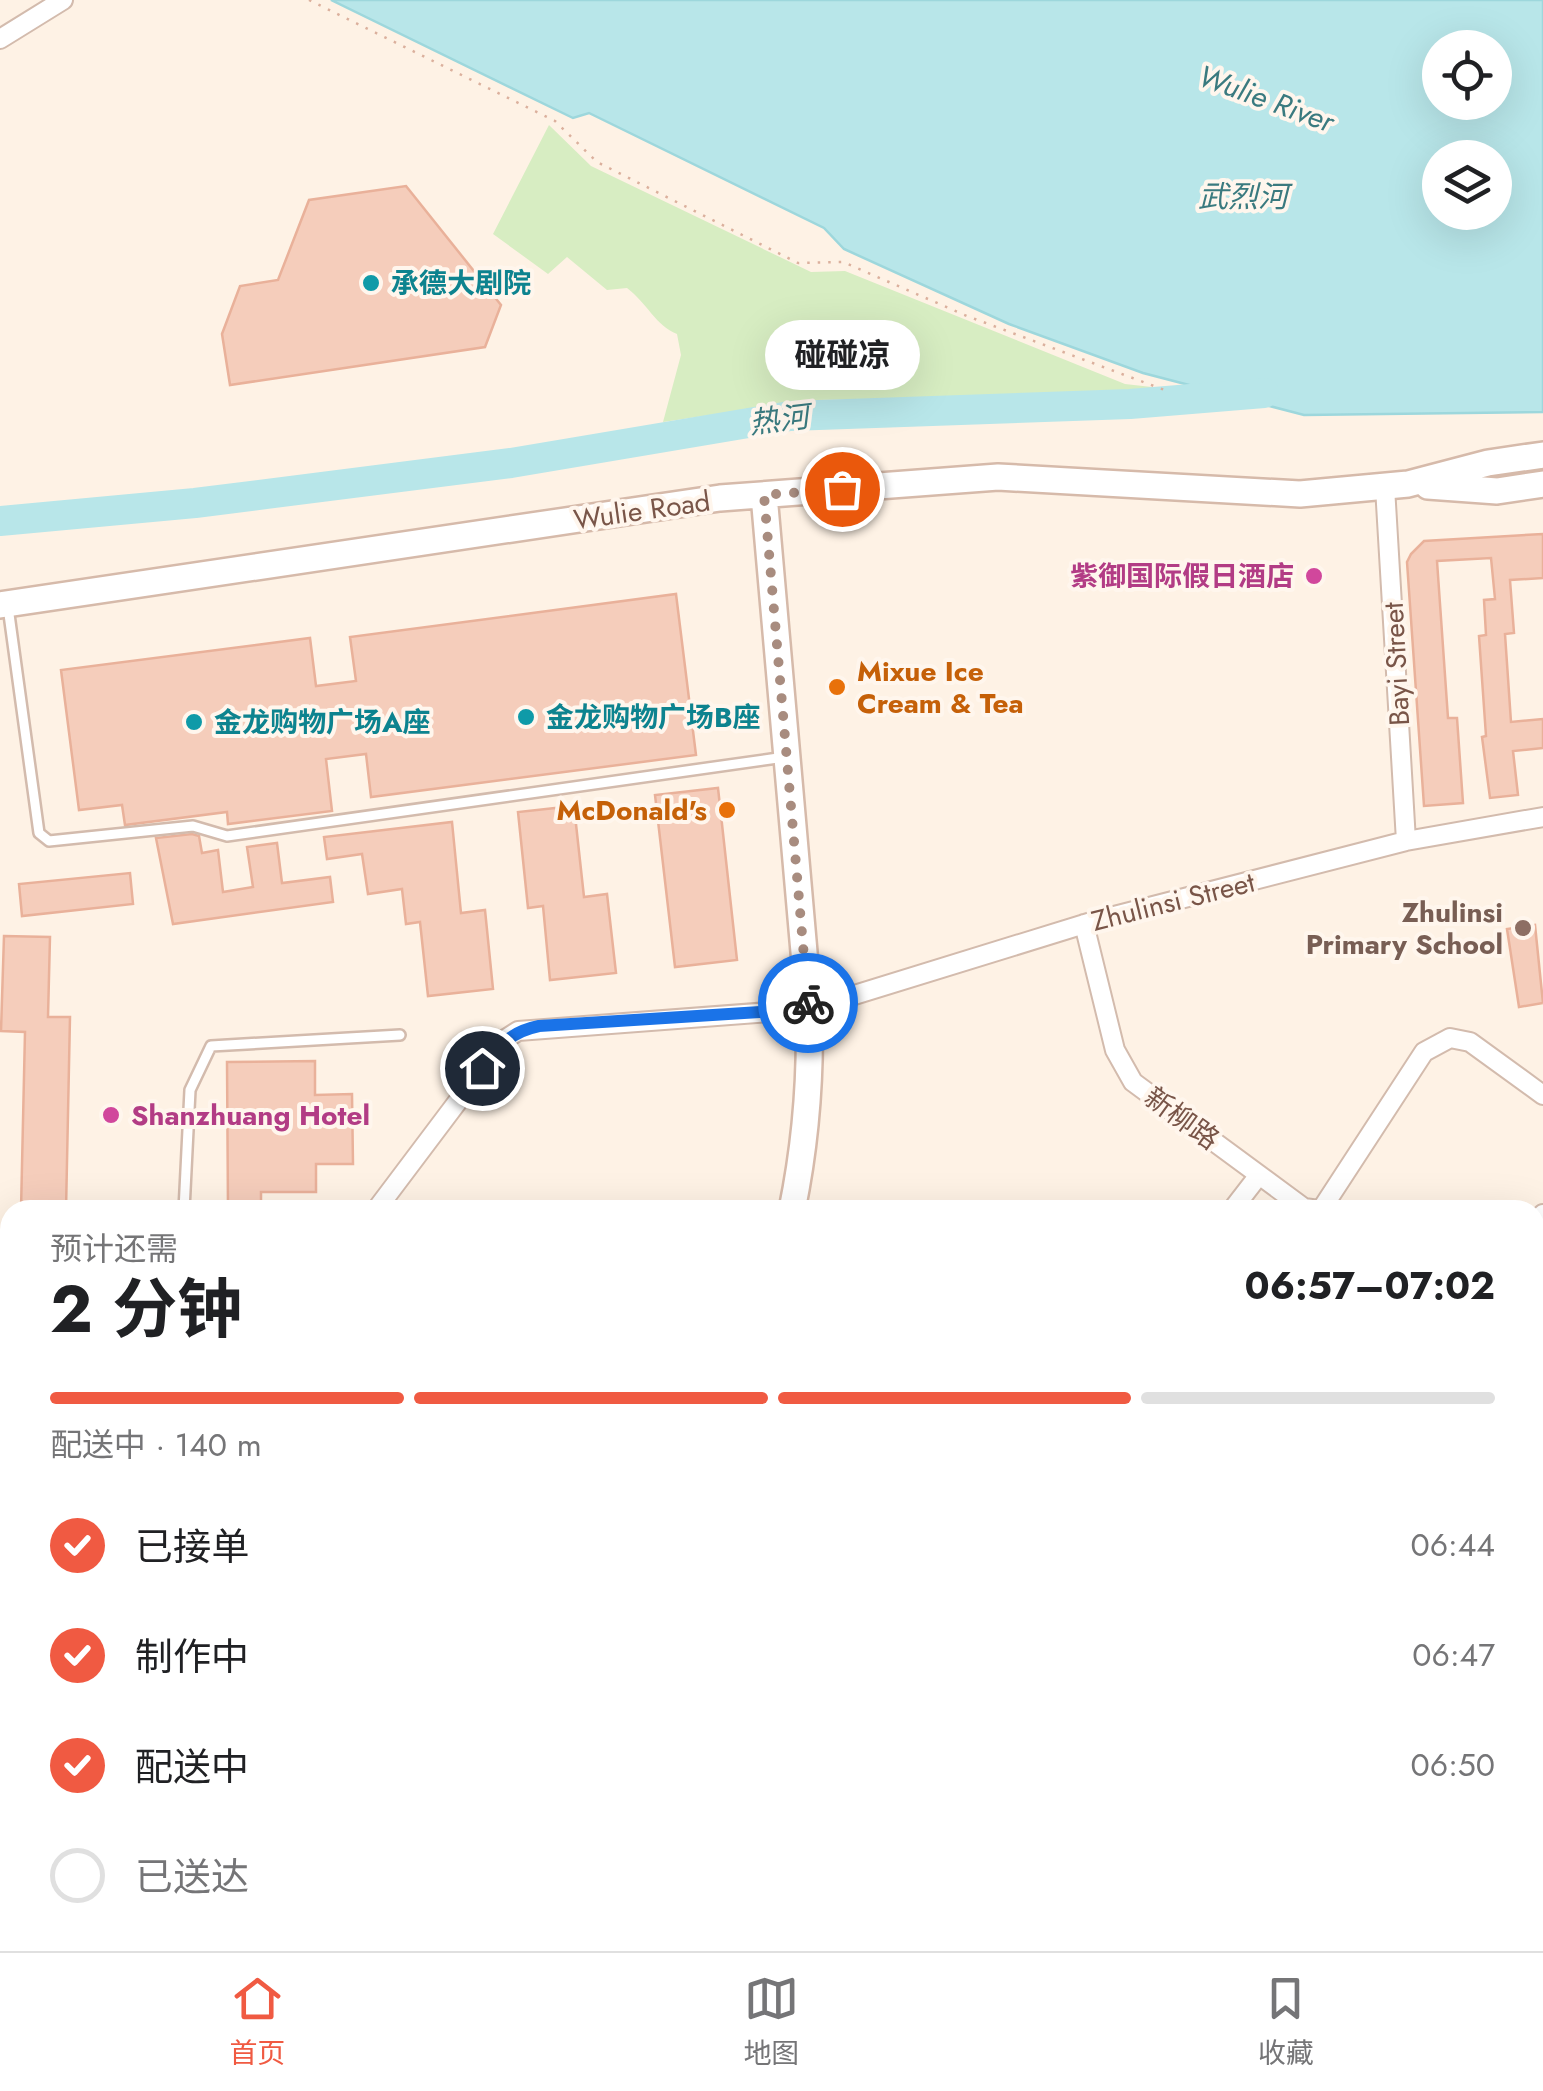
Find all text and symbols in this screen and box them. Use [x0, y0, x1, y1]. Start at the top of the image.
map controls [1422, 30, 1512, 230]
button: locate [1422, 30, 1512, 120]
water label: Wulie River [1192, 54, 1342, 144]
button: layers [1422, 140, 1512, 230]
water label: 武烈河 [1198, 175, 1293, 218]
place label: 承德大剧院 [391, 263, 531, 304]
marker: 承德大剧院 [360, 272, 382, 294]
callout: 碰碰凉 [764, 319, 920, 389]
text: 碰碰凉 [794, 332, 891, 378]
water label: 热河 [747, 394, 816, 444]
pin [800, 447, 885, 532]
icon: bag [815, 462, 870, 517]
street label: Wulie Road [571, 481, 713, 540]
place label: 紫御国际假日酒店 [1070, 556, 1294, 597]
marker: 紫御国际假日酒店 [1303, 565, 1325, 587]
street label: Bayi Street [1373, 601, 1420, 727]
place label: Mixue Ice Cream & Tea [857, 651, 1024, 724]
marker: Mixue Ice Cream & Tea [826, 676, 848, 698]
place label: 金龙购物广场B座 [546, 697, 761, 738]
place label: 金龙购物广场A座 [214, 702, 431, 743]
marker: 金龙购物广场B座 [515, 706, 537, 728]
marker: 金龙购物广场A座 [183, 711, 205, 733]
place label: McDonald's [557, 790, 707, 831]
marker: McDonald's [716, 799, 738, 821]
street label: Zhulinsi Street [1087, 861, 1259, 942]
place label: Zhulinsi Primary School [1306, 892, 1503, 965]
marker: Zhulinsi Primary School [1512, 917, 1534, 939]
courier [758, 953, 858, 1053]
icon: bike [781, 976, 836, 1031]
pin [440, 1026, 525, 1111]
icon: home [455, 1041, 510, 1096]
street label: 新柳路 [1136, 1077, 1228, 1160]
place label: Shanzhuang Hotel [131, 1095, 370, 1136]
marker: Shanzhuang Hotel [100, 1104, 122, 1126]
text: 预计还需 [50, 1226, 178, 1272]
text: 06:57–07:02 [1245, 1258, 1495, 1313]
text: 2 分钟 [50, 1262, 242, 1356]
text: 配送中 · 140 m [50, 1422, 262, 1468]
icon: check [50, 1518, 105, 1573]
text: 已接单 [135, 1519, 249, 1574]
text: 06:44 [1410, 1522, 1495, 1568]
icon: check [50, 1628, 105, 1683]
text: 制作中 [135, 1629, 249, 1684]
text: 06:47 [1412, 1632, 1495, 1678]
icon: check [50, 1738, 105, 1793]
text: 配送中 [135, 1739, 249, 1794]
text: 06:50 [1411, 1742, 1495, 1788]
text: 已送达 [135, 1849, 249, 1904]
tab: 首页 [229, 1971, 285, 2074]
tab: 地图 [743, 1971, 800, 2074]
tab: 收藏 [1258, 1971, 1314, 2074]

